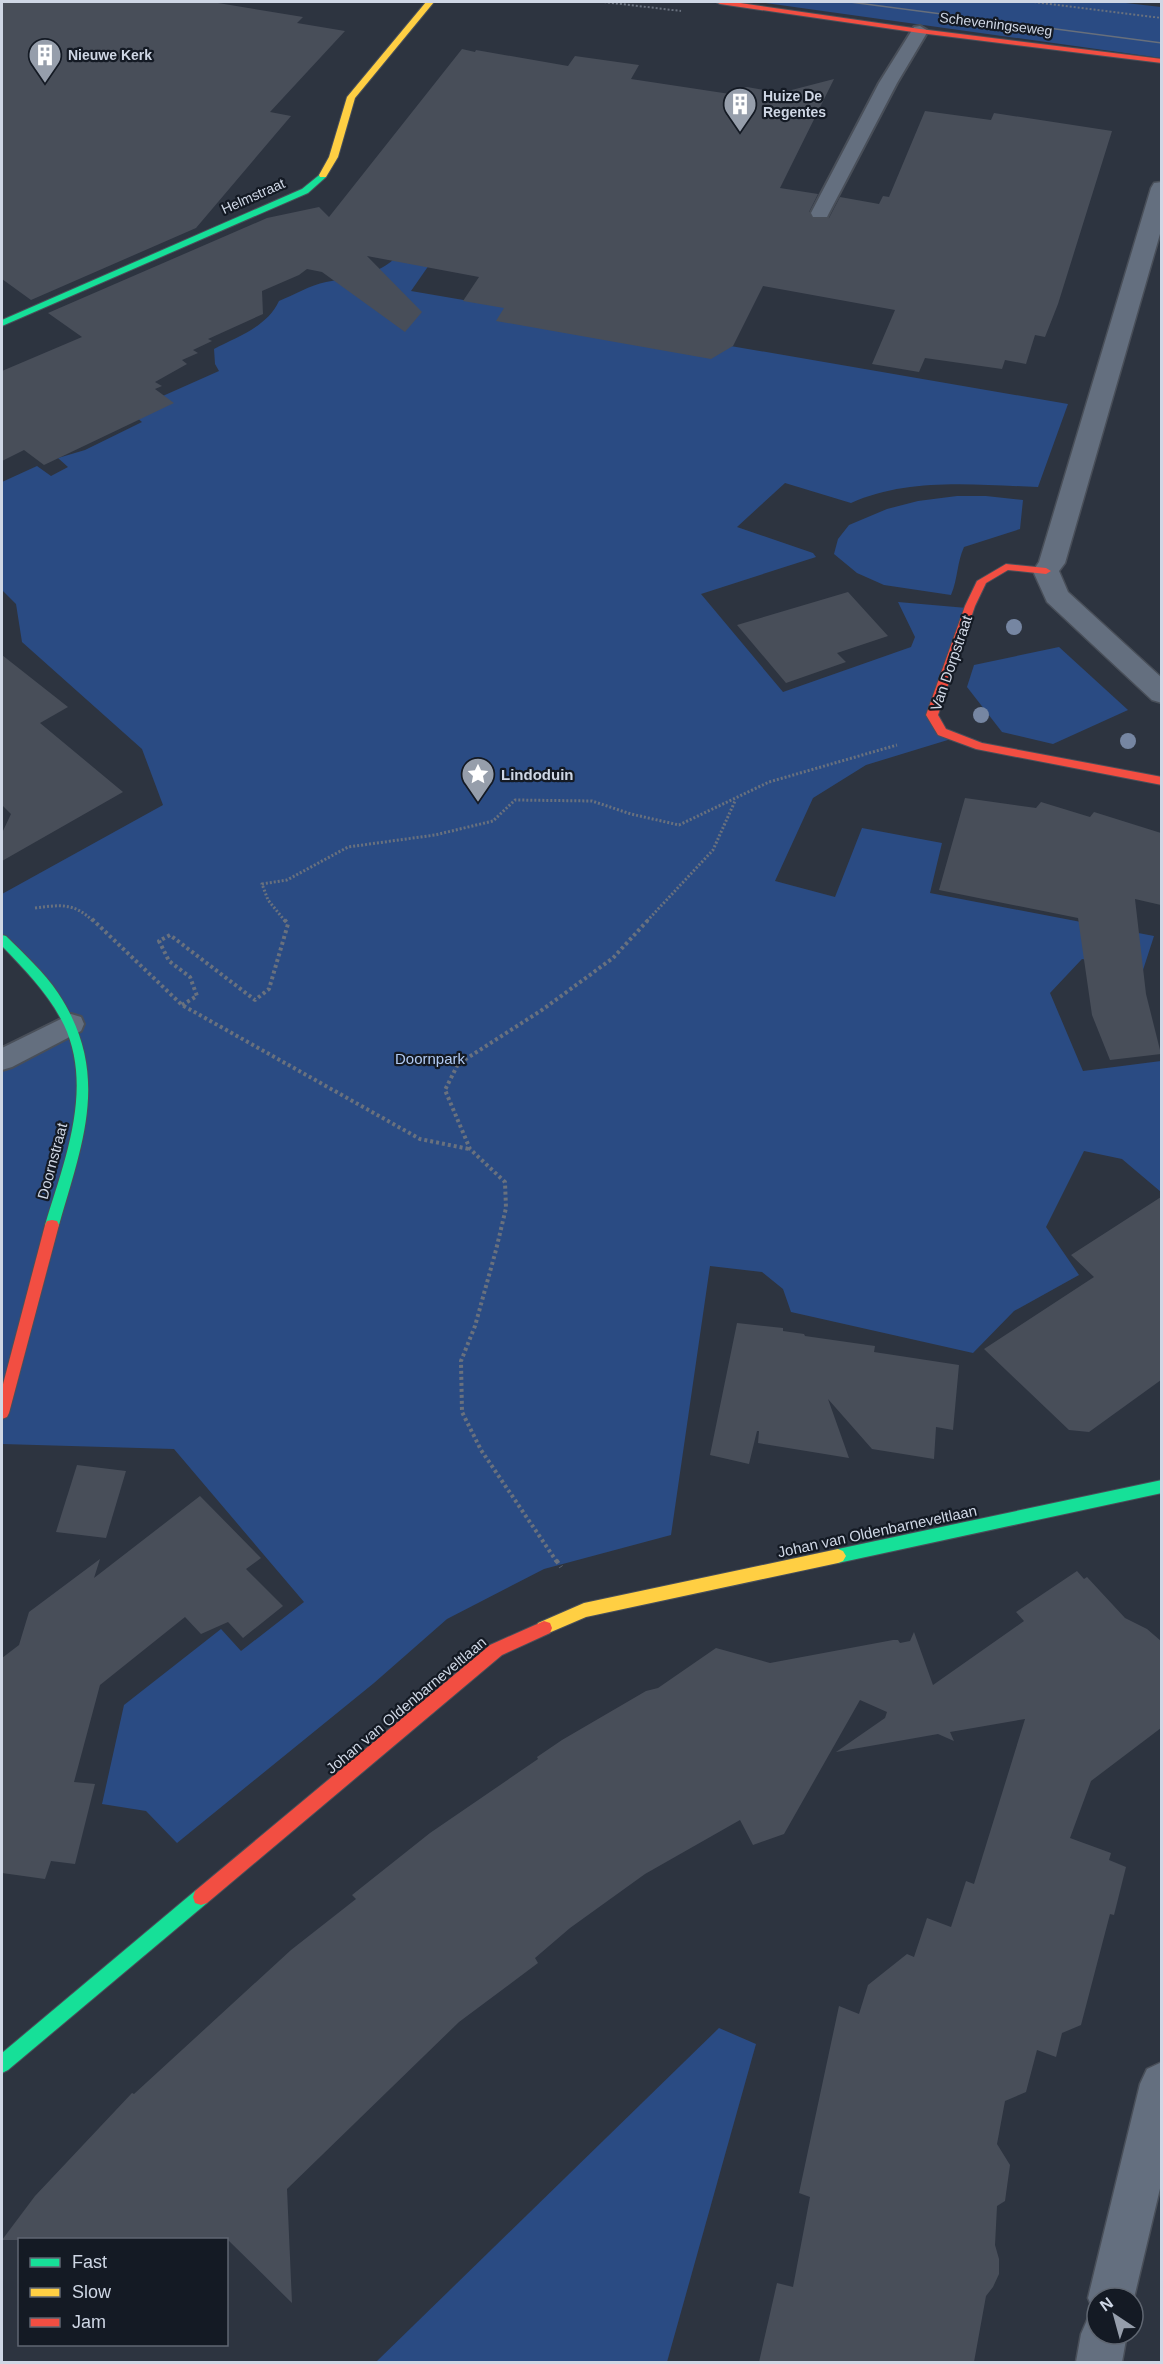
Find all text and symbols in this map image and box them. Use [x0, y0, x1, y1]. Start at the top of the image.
street label: Scheveningseweg [939, 9, 1053, 39]
building icon: Nieuwe Kerk [27, 37, 63, 84]
place label: Nieuwe Kerk [68, 47, 152, 63]
building icon: Huize De Regentes [722, 86, 758, 133]
place label: Huize De Regentes [763, 88, 826, 120]
street label: Helmstraat [219, 175, 287, 217]
street label: Van Dorpstraat [927, 612, 976, 713]
place icon: Lindoduin [460, 756, 496, 803]
place label: Lindoduin [501, 766, 573, 783]
park label: Doornpark [395, 1050, 466, 1067]
street label: Doornstraat [34, 1120, 71, 1201]
street label: Johan van Oldenbarneveltlaan [776, 1502, 978, 1560]
street label: Johan van Oldenbarneveltlaan [323, 1633, 489, 1777]
legend [18, 2238, 228, 2346]
text: Fast [72, 2252, 107, 2272]
text: Slow [72, 2282, 112, 2302]
north arrow [1085, 2286, 1145, 2346]
text: N [1097, 2294, 1116, 2315]
text: Jam [72, 2312, 106, 2332]

